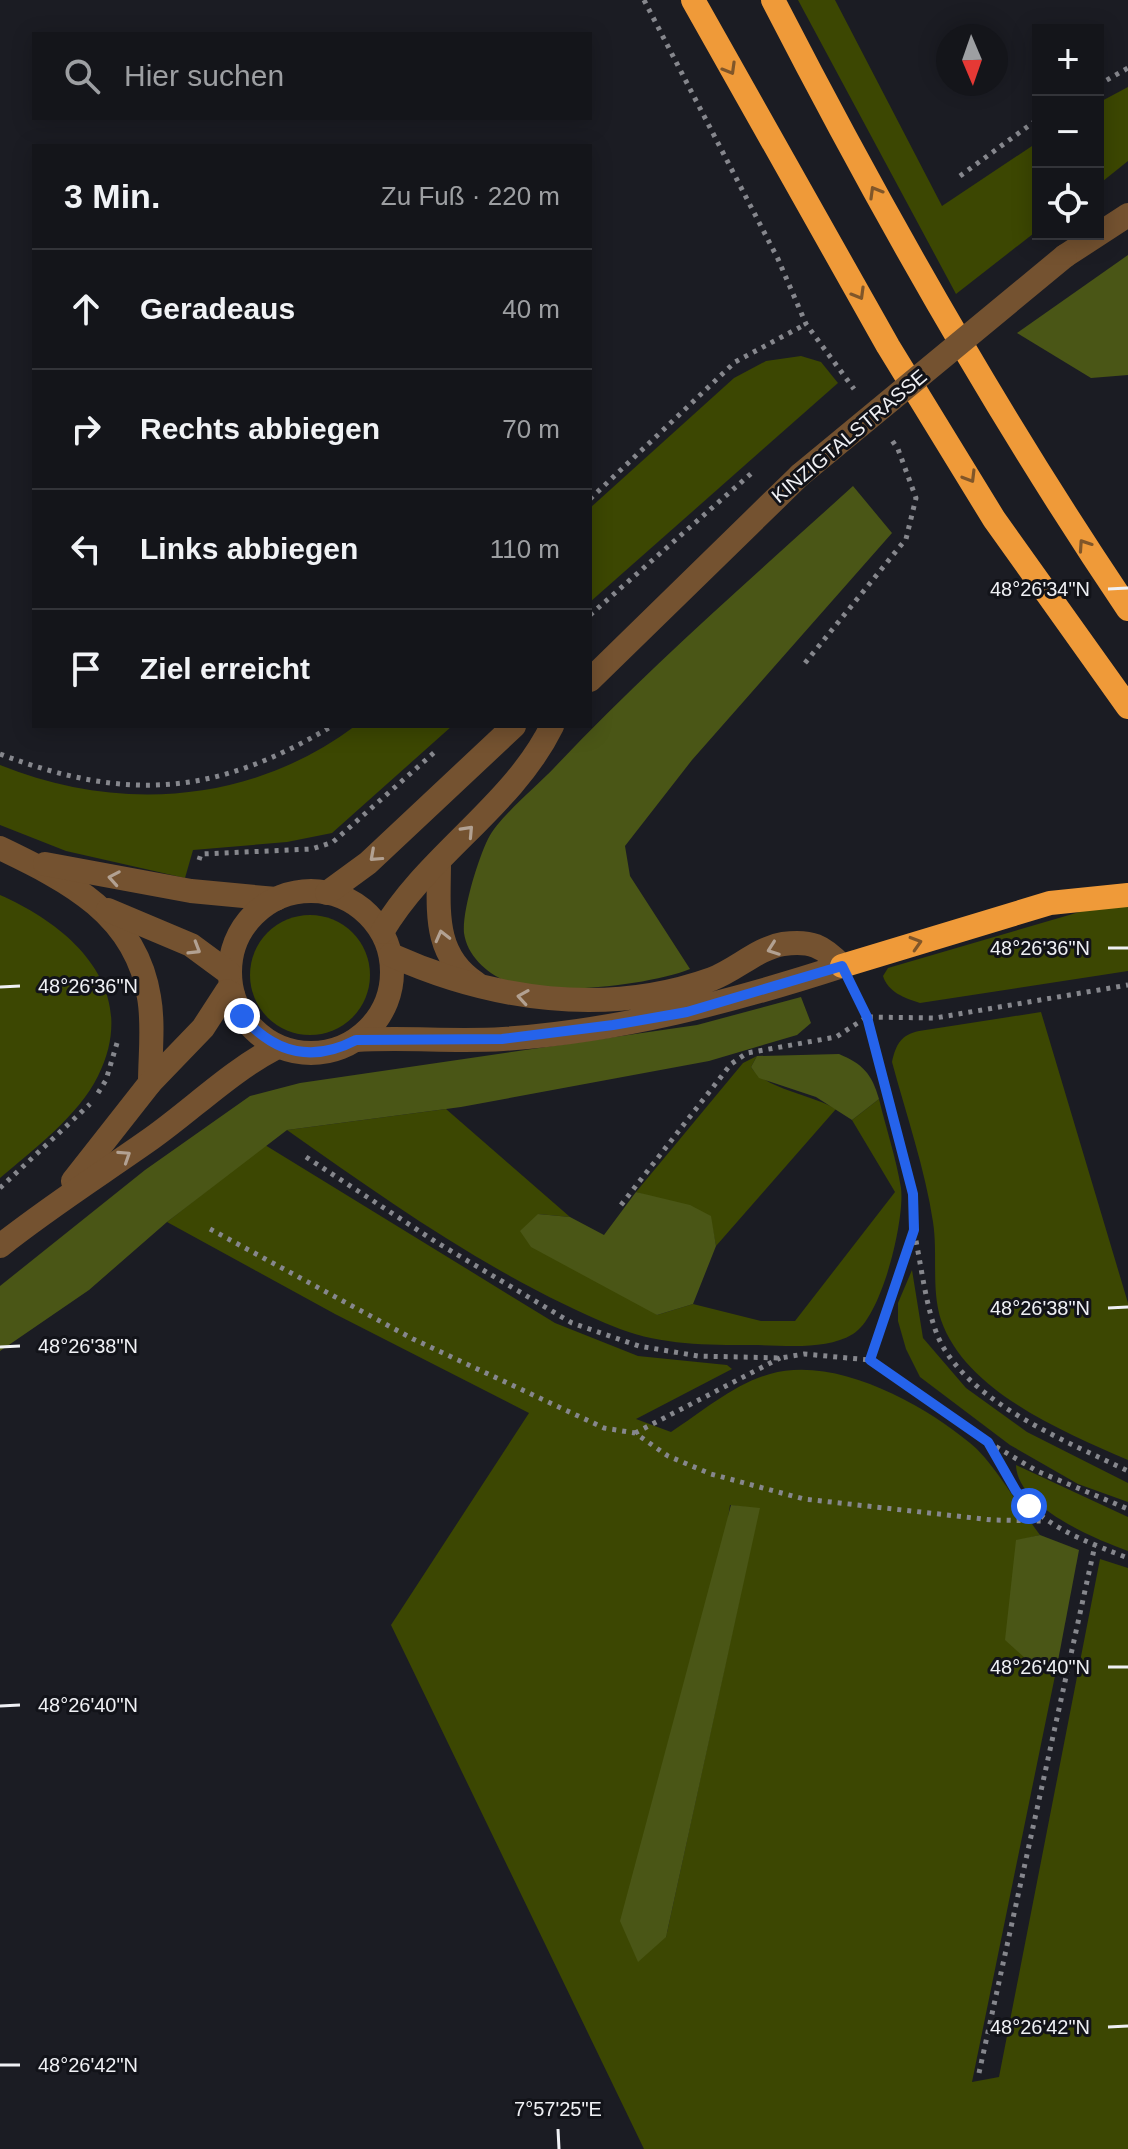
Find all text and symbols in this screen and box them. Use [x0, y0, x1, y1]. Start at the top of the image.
north arrow [936, 24, 1008, 96]
map controls [1032, 24, 1104, 240]
button: + [1032, 24, 1104, 96]
search box [32, 32, 592, 120]
icon: search [60, 54, 104, 98]
text: Hier suchen [124, 59, 284, 92]
one-way arrow [720, 60, 736, 74]
button: − [1032, 96, 1104, 168]
button: locate [1032, 168, 1104, 240]
text: 3 Min. [64, 177, 160, 215]
text: Zu Fuß · 220 m [381, 181, 560, 211]
one-way arrow [869, 186, 885, 201]
one-way arrow [849, 285, 865, 300]
icon: ahead [64, 287, 108, 331]
text: Geradeaus [140, 292, 295, 325]
text: 40 m [502, 294, 560, 324]
street label: KINZIGTALSTRASSE [767, 365, 931, 507]
icon: right [64, 407, 108, 451]
text: Rechts abbiegen [140, 412, 380, 445]
text: 70 m [502, 414, 560, 444]
one-way arrow [960, 468, 975, 483]
icon: left [64, 527, 108, 571]
text: Links abbiegen [140, 532, 358, 565]
text: 110 m [490, 534, 560, 564]
one-way arrow [1079, 539, 1094, 553]
text: 48°26'34"N [990, 578, 1090, 600]
icon: arrive [64, 647, 108, 691]
text: Ziel erreicht [140, 652, 310, 685]
one-way arrow [459, 825, 473, 840]
one-way arrow [370, 847, 384, 861]
one-way arrow [108, 871, 121, 888]
one-way arrow [435, 930, 452, 944]
one-way arrow [909, 936, 923, 952]
text: 48°26'36"N [990, 937, 1090, 959]
one-way arrow [186, 939, 201, 955]
one-way arrow [767, 939, 781, 955]
text: 48°26'36"N [38, 975, 138, 997]
one-way arrow [516, 989, 530, 1006]
route end [224, 998, 260, 1034]
one-way arrow [116, 1150, 130, 1165]
text: 48°26'38"N [990, 1297, 1090, 1319]
text: 48°26'38"N [38, 1335, 138, 1357]
route start [1011, 1488, 1047, 1524]
text: 48°26'40"N [990, 1656, 1090, 1678]
text: 48°26'40"N [38, 1694, 138, 1716]
text: 48°26'42"N [990, 2016, 1090, 2038]
text: 48°26'42"N [38, 2054, 138, 2076]
text: 7°57'25"E [514, 2098, 602, 2120]

